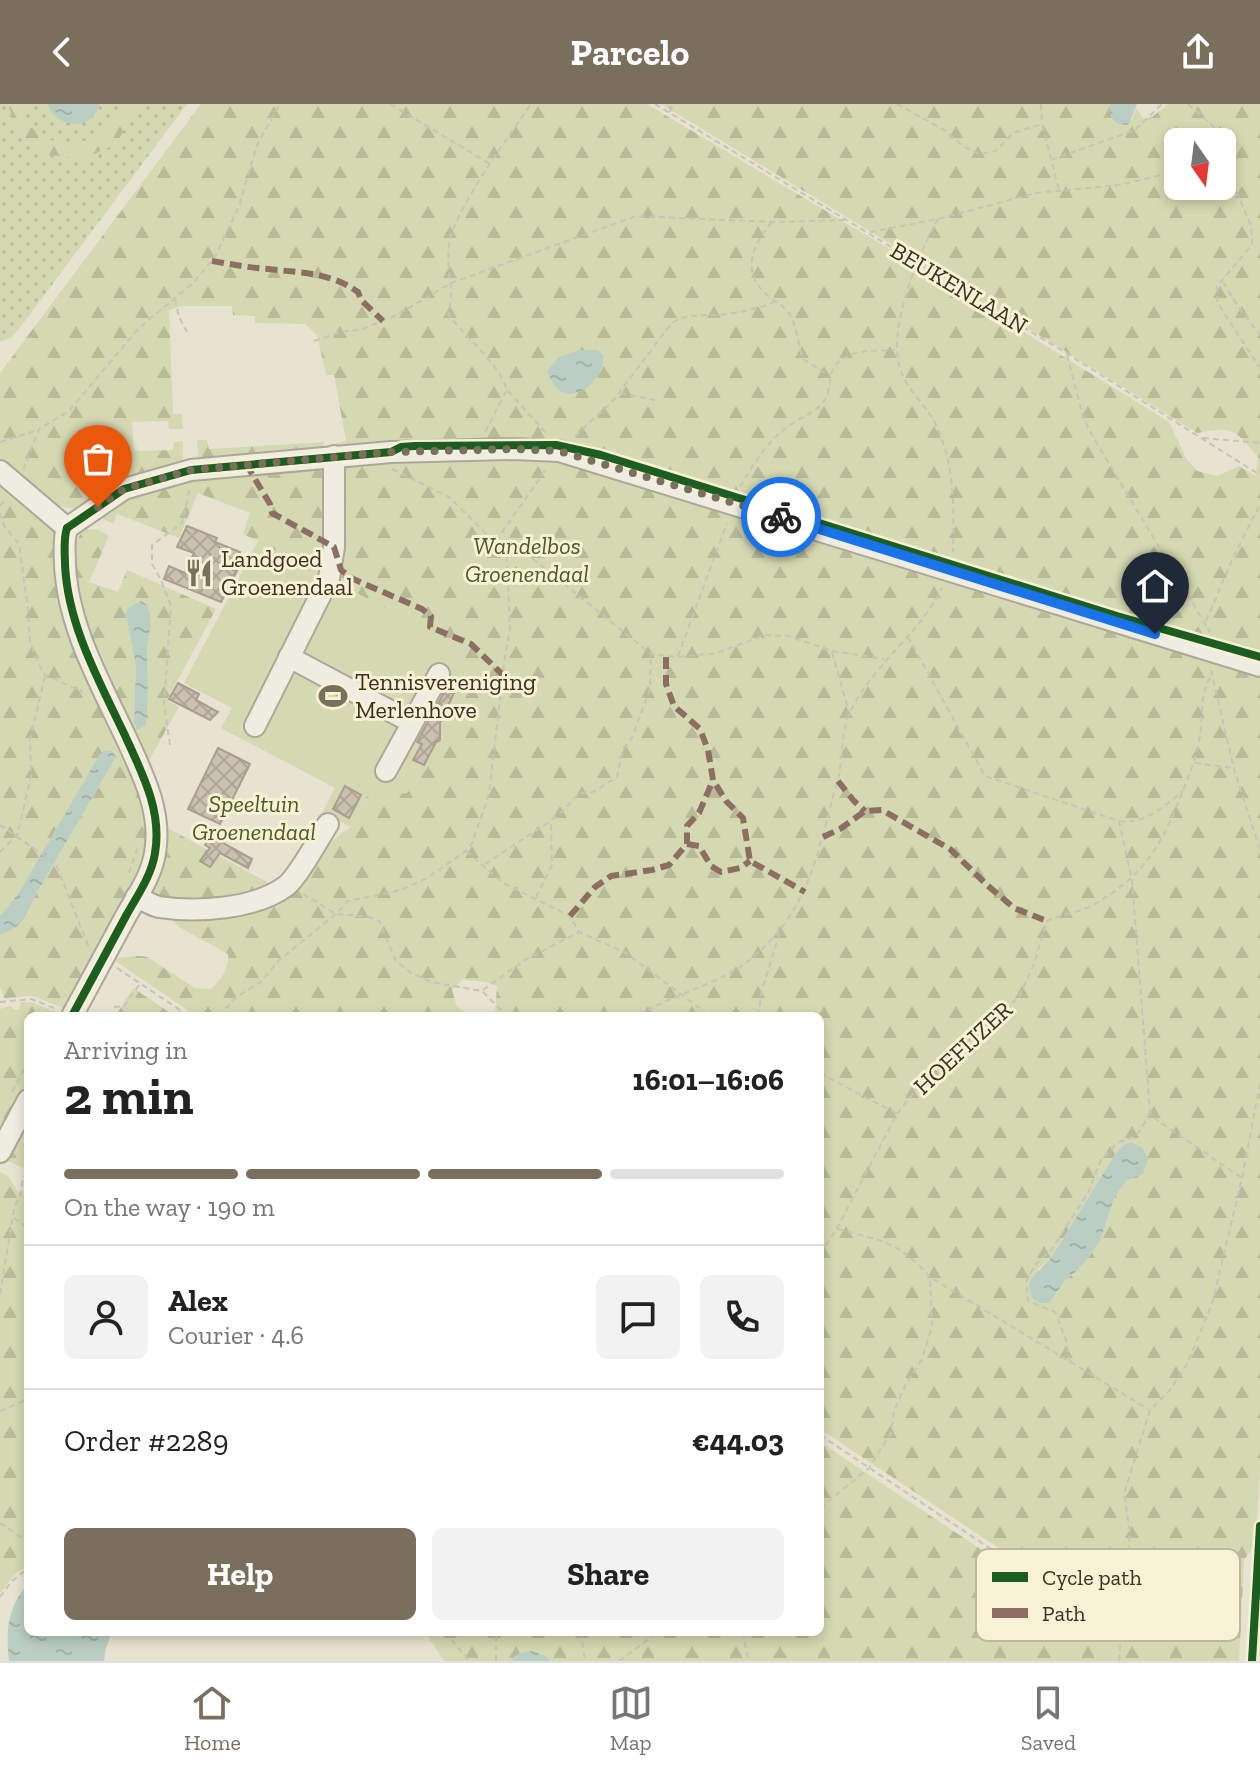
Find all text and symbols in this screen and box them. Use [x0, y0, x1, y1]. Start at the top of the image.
icon: back [40, 30, 84, 74]
icon: share [1176, 30, 1220, 74]
text: Parcelo [571, 31, 689, 74]
north arrow [1164, 128, 1236, 200]
map controls [1164, 128, 1236, 200]
street label: BEUKENLAAN [885, 235, 1033, 340]
pin [64, 425, 132, 507]
icon: bag [76, 437, 120, 481]
courier [741, 477, 821, 557]
icon: bike [759, 495, 803, 539]
park label: Wandelbos Groenendaal [465, 531, 589, 588]
place label: Landgoed Groenendaal [221, 544, 353, 601]
pin [1121, 552, 1189, 634]
restaurant icon: Landgoed Groenendaal [184, 558, 214, 588]
icon: home [1133, 564, 1177, 608]
place label: Tennisvereniging Merlenhove [355, 667, 536, 724]
sports icon: Tennisvereniging Merlenhove [318, 681, 348, 711]
park label: Speeltuin Groenendaal [192, 789, 316, 846]
street label: HOEFIJZER [907, 995, 1018, 1101]
text: Arriving in [64, 1034, 187, 1066]
text: 16:01–16:06 [633, 1062, 784, 1098]
text: 2 min [64, 1065, 194, 1127]
text: On the way · 190 m [64, 1191, 275, 1223]
button: person [64, 1275, 148, 1359]
button: chat [596, 1275, 680, 1359]
button: phone [700, 1275, 784, 1359]
text: Alex [168, 1283, 228, 1319]
text: Courier · 4.6 [168, 1319, 304, 1351]
text: Order #2289 [64, 1423, 229, 1459]
text: €44.03 [692, 1423, 784, 1459]
button: Help [64, 1528, 416, 1620]
button: Share [432, 1528, 784, 1620]
legend [976, 1549, 1240, 1641]
text: Cycle path [1042, 1564, 1142, 1591]
text: Path [1042, 1600, 1086, 1627]
tab: Home [184, 1681, 241, 1756]
tab: Map [609, 1681, 653, 1756]
tab: Saved [1021, 1681, 1076, 1756]

